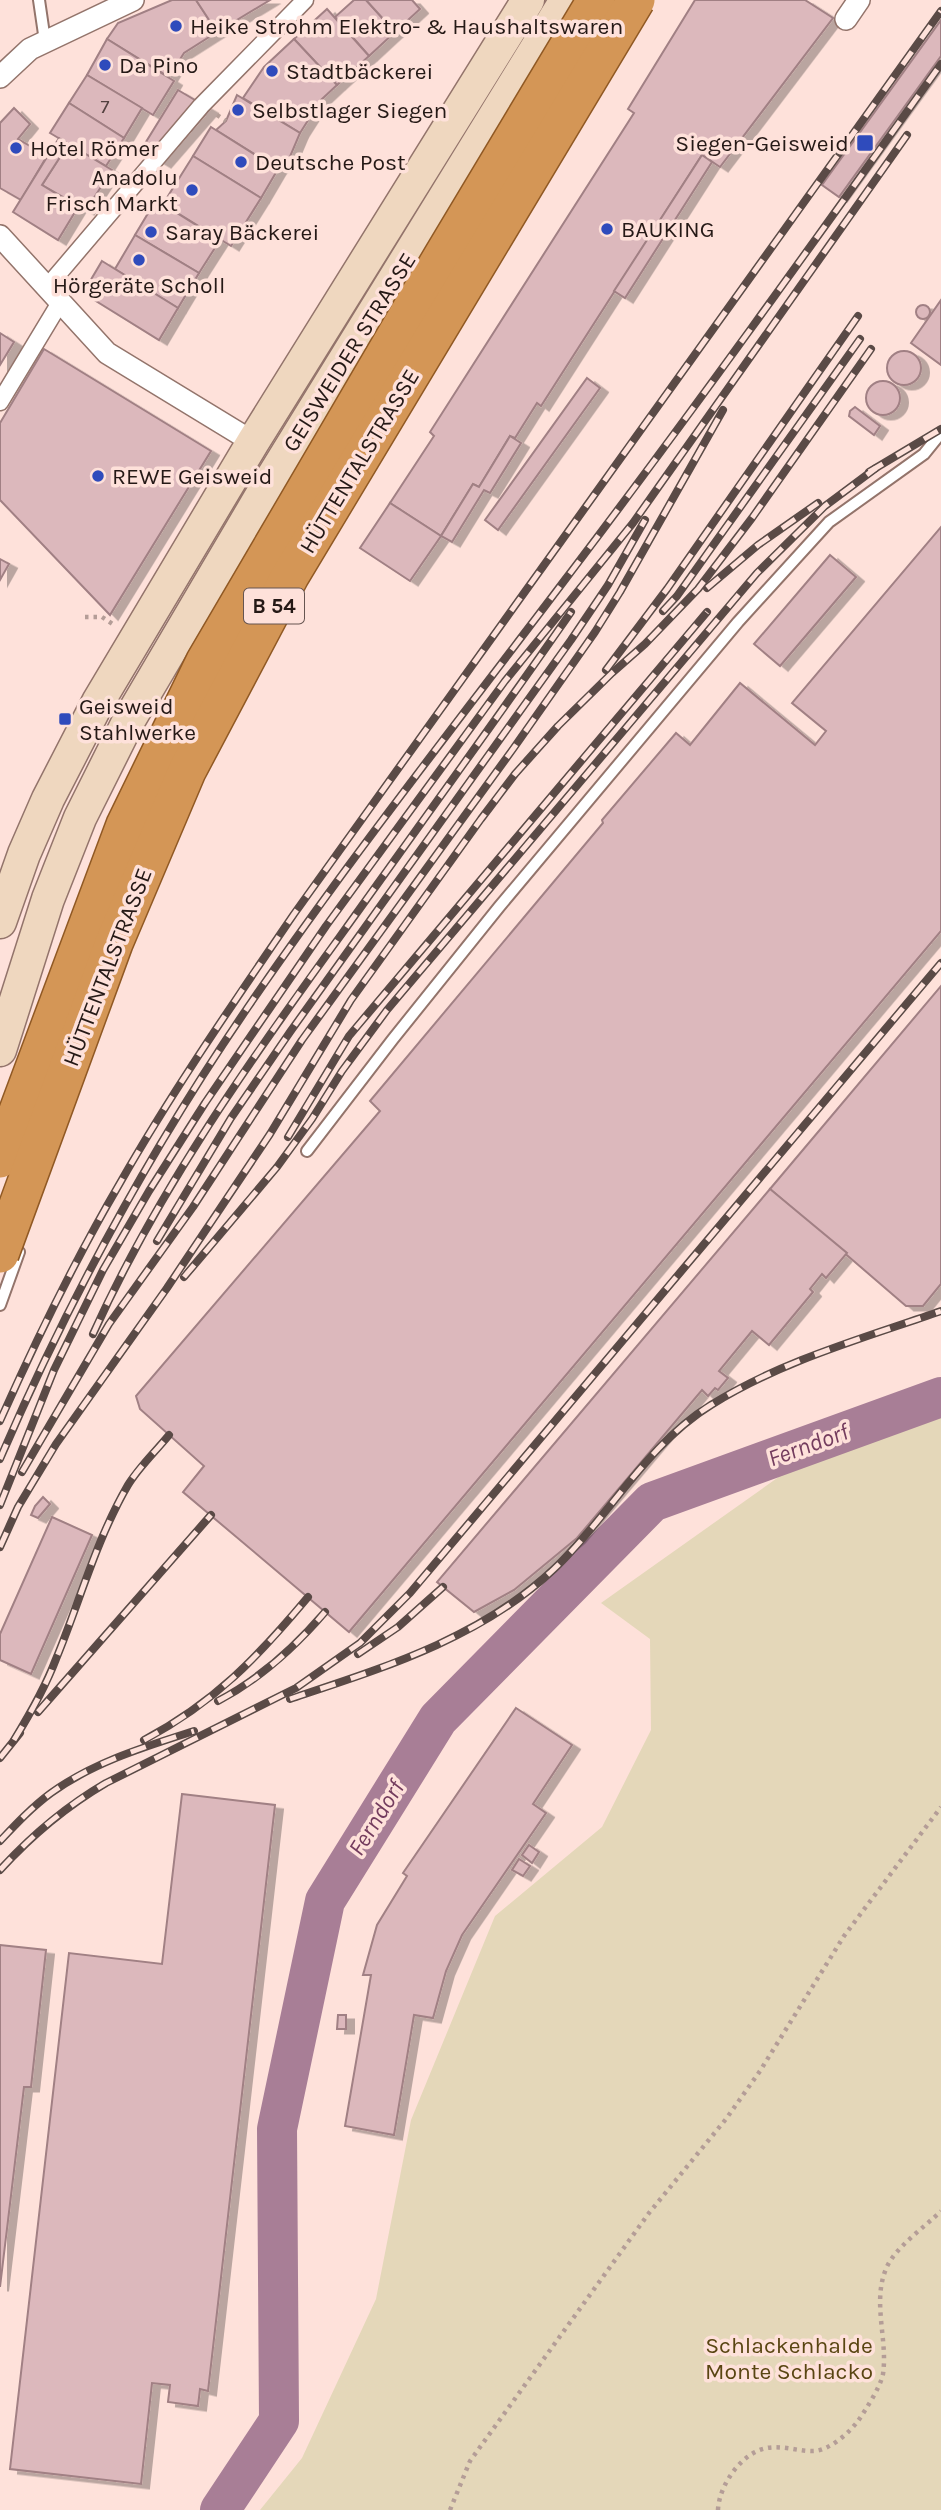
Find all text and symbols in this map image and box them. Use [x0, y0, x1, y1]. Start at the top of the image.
place label: Heike Strohm Elektro- & Haushaltswaren [190, 13, 623, 40]
marker: Heike Strohm Elektro- & Haushaltswaren [168, 18, 184, 34]
place label: Da Pino [119, 52, 198, 79]
marker: Da Pino [97, 57, 113, 73]
place label: Stadtbäckerei [286, 58, 433, 85]
marker: Stadtbäckerei [264, 63, 280, 79]
house number: 7 [101, 96, 110, 118]
place label: Selbstlager Siegen [252, 97, 447, 124]
marker: Selbstlager Siegen [230, 102, 246, 118]
place label: Siegen-Geisweid [675, 130, 849, 157]
marker: Siegen-Geisweid [855, 133, 875, 153]
place label: Hotel Römer [30, 135, 159, 162]
marker: Hotel Römer [8, 140, 24, 156]
place label: Deutsche Post [255, 149, 406, 176]
marker: Deutsche Post [233, 154, 249, 170]
place label: Anadolu Frisch Markt [45, 164, 178, 217]
marker: Anadolu Frisch Markt [184, 182, 200, 198]
place label: BAUKING [621, 216, 714, 243]
place label: Saray Bäckerei [165, 219, 319, 246]
marker: BAUKING [599, 221, 615, 237]
marker: Saray Bäckerei [143, 224, 159, 240]
street label: GEISWEIDER STRASSE [277, 248, 422, 457]
marker: Hörgeräte Scholl [131, 252, 147, 268]
place label: Hörgeräte Scholl [53, 272, 225, 299]
street label: HÜTTENTALSTRASSE [294, 364, 425, 558]
place label: REWE Geisweid [112, 463, 272, 490]
marker: REWE Geisweid [90, 468, 106, 484]
road number: B 54 [244, 588, 304, 624]
place label: Geisweid Stahlwerke [79, 693, 196, 746]
marker: Geisweid Stahlwerke [57, 711, 73, 727]
street label: HÜTTENTALSTRASSE [57, 864, 158, 1070]
water label: Ferndorf [764, 1417, 854, 1472]
water label: Ferndorf [342, 1773, 411, 1861]
park label: Schlackenhalde Monte Schlacko [705, 2332, 873, 2385]

